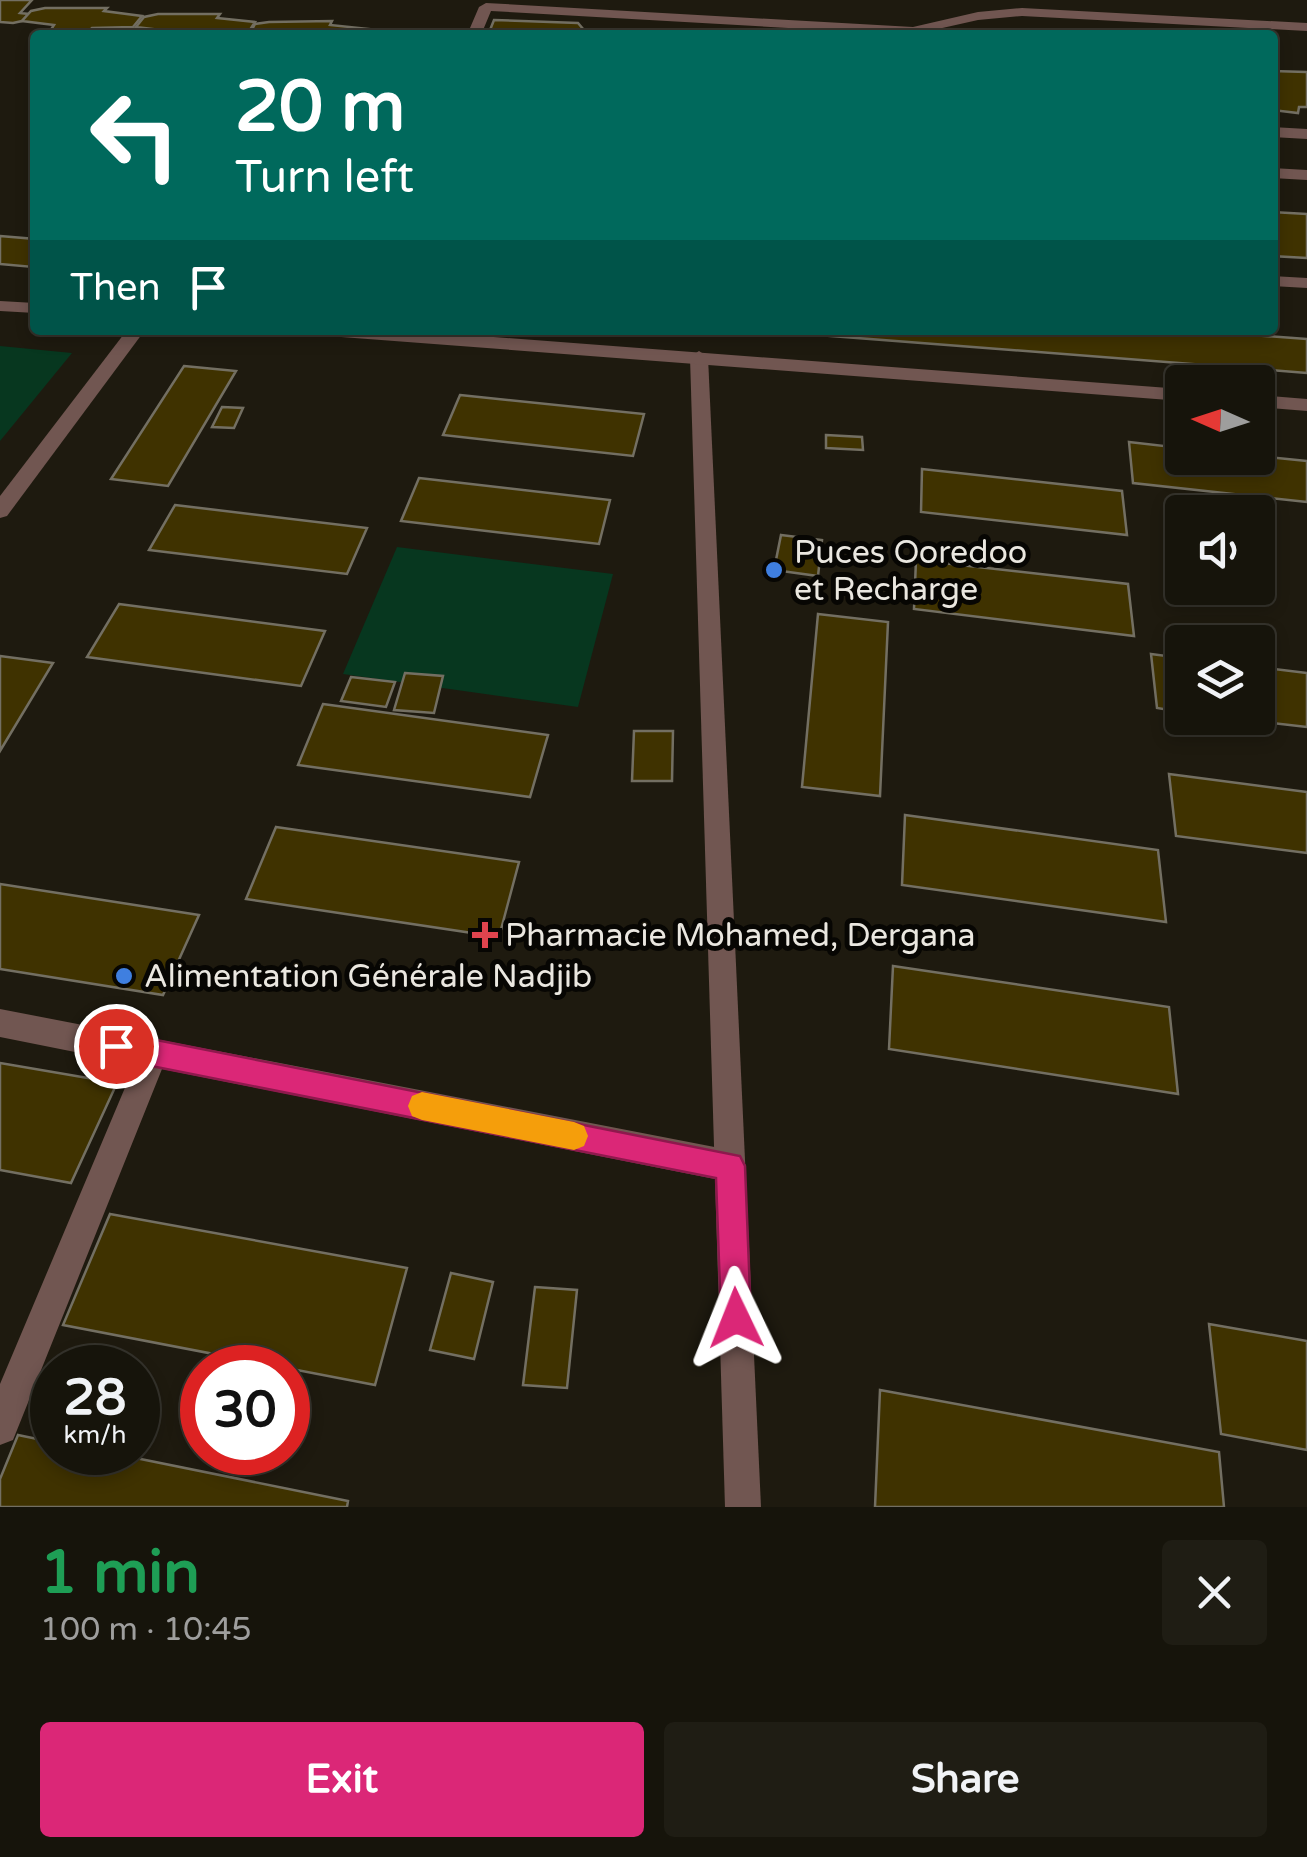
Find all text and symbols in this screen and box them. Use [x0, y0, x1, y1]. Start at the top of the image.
text: 20 m [235, 66, 405, 150]
icon: left [70, 70, 200, 200]
text: Turn left [235, 151, 414, 205]
icon: arrive [181, 260, 236, 315]
text: Then [70, 265, 161, 311]
north arrow [1165, 365, 1275, 475]
map controls [1165, 365, 1275, 735]
button: sound [1165, 495, 1275, 605]
place label: Puces Ooredoo et Recharge [794, 534, 1027, 609]
marker: Puces Ooredoo et Recharge [763, 559, 785, 581]
button: layers [1165, 625, 1275, 735]
place label: Pharmacie Mohamed, Dergana [505, 917, 976, 955]
marker: Pharmacie Mohamed, Dergana [474, 924, 496, 946]
place label: Alimentation Générale Nadjib [144, 958, 592, 996]
marker: Alimentation Générale Nadjib [113, 965, 135, 987]
pin [74, 1004, 159, 1089]
icon: arrive [89, 1019, 144, 1074]
position arrow [684, 1266, 788, 1370]
speed limit sign: 30 [180, 1345, 310, 1475]
text: 28 [64, 1368, 126, 1428]
text: km/h [64, 1420, 126, 1450]
text: 1 min [40, 1537, 200, 1609]
button: close [1162, 1540, 1267, 1645]
text: 100 m · 10:45 [40, 1611, 252, 1649]
button: Exit [40, 1722, 644, 1837]
button: Share [664, 1722, 1267, 1837]

